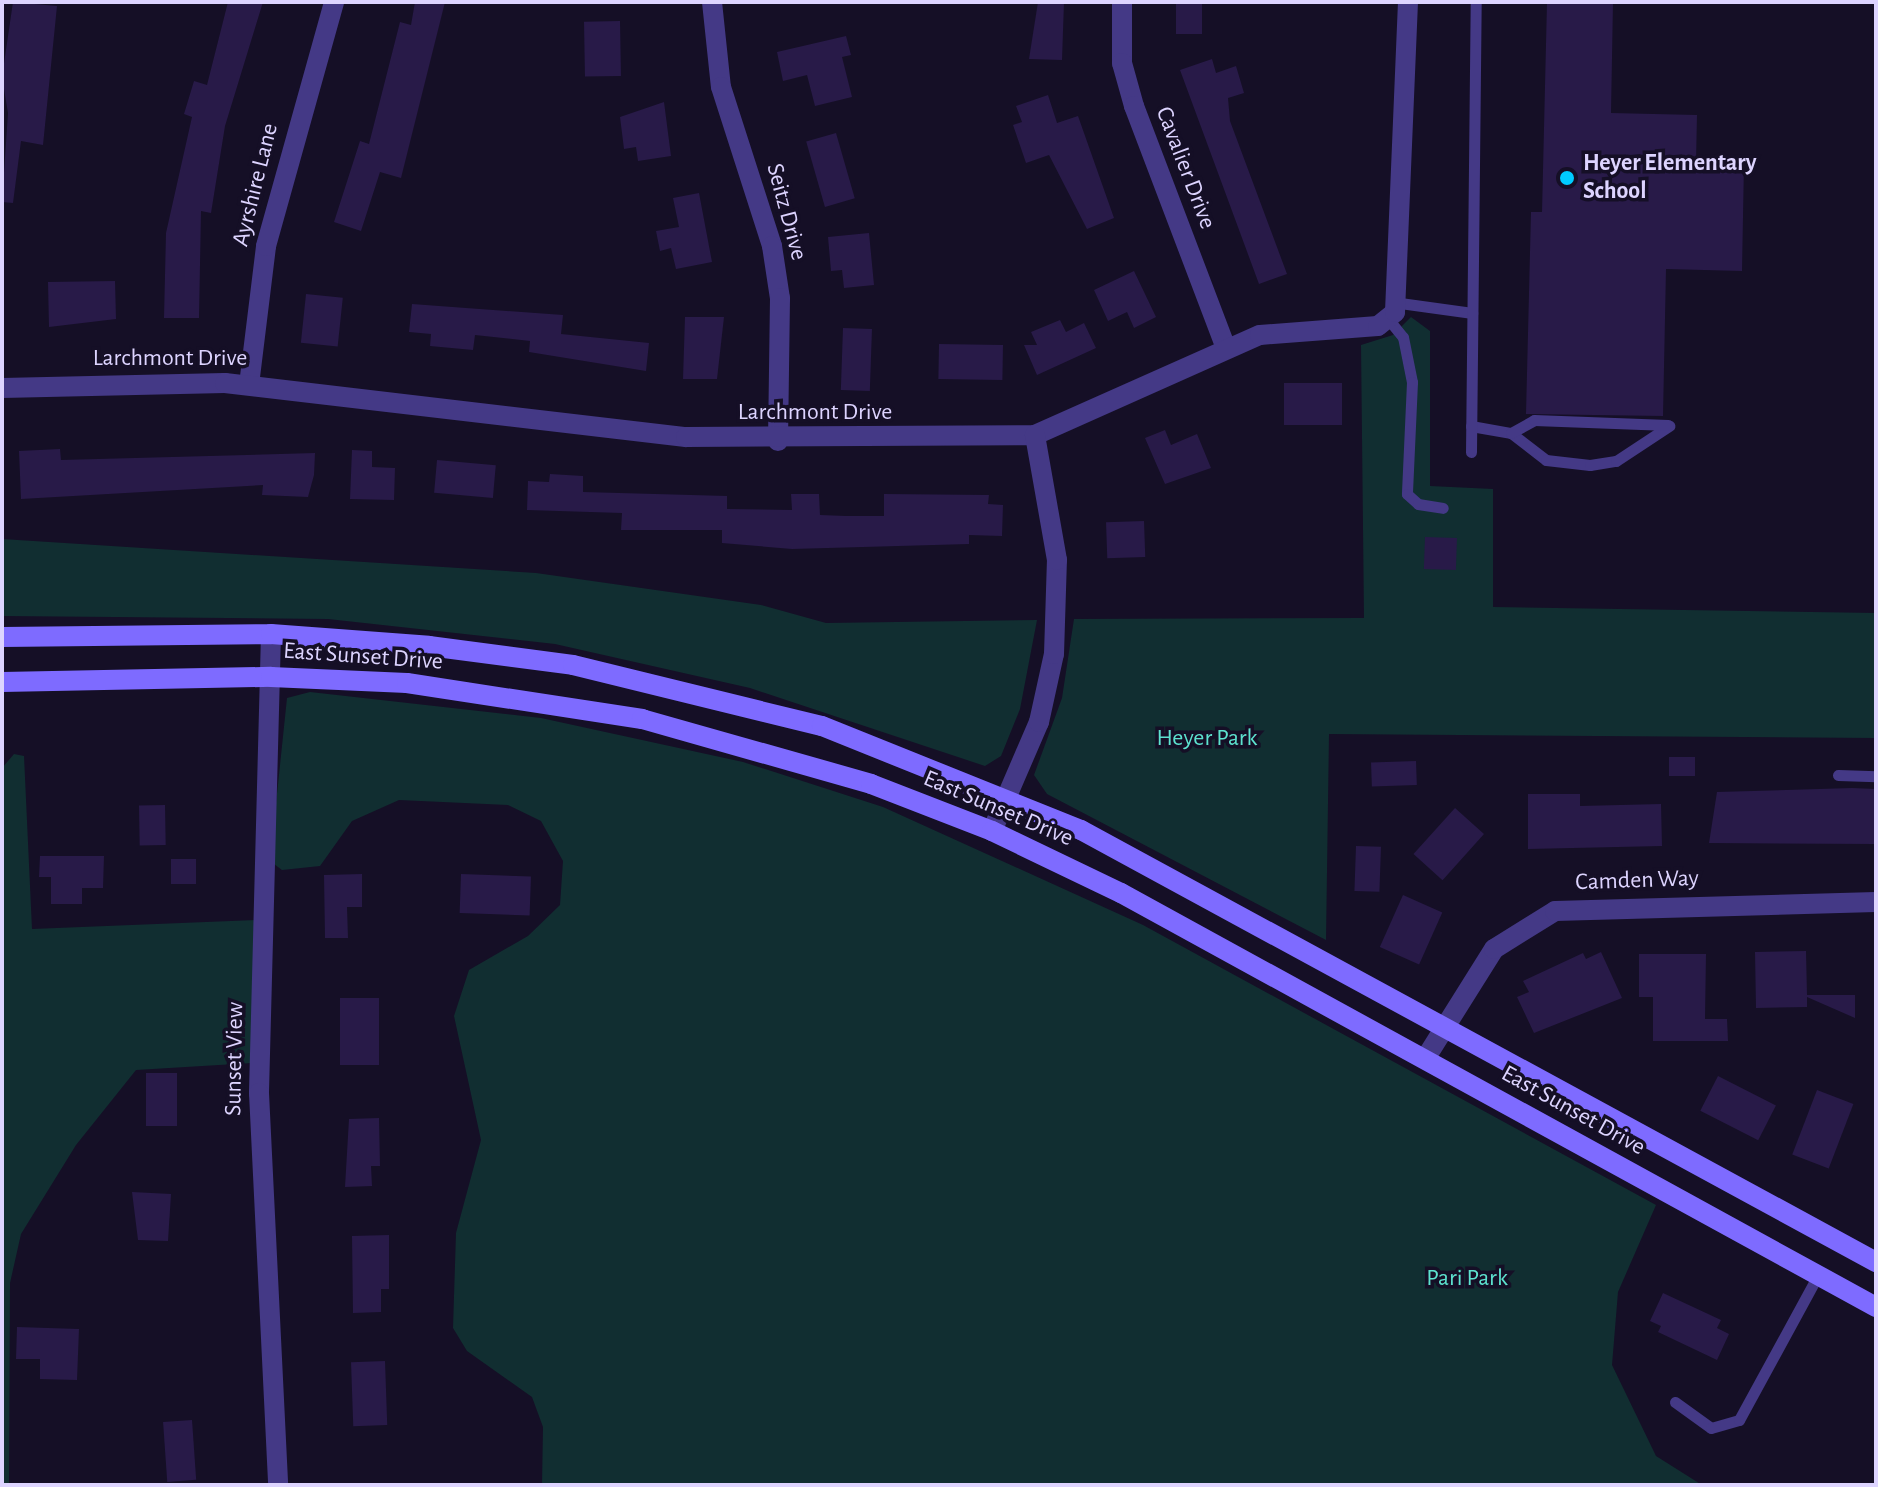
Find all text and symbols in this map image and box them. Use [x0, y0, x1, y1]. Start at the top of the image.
street label: Cavalier Drive [1149, 103, 1221, 233]
street label: Ayrshire Lane [227, 121, 285, 249]
place label: Heyer Elementary School [1583, 150, 1756, 206]
street label: Seitz Drive [759, 160, 813, 264]
marker: Heyer Elementary School [1558, 169, 1576, 187]
street label: Larchmont Drive [93, 345, 247, 373]
street label: Larchmont Drive [738, 399, 892, 427]
street label: East Sunset Drive [282, 637, 444, 677]
park label: Heyer Park [1156, 725, 1258, 753]
street label: East Sunset Drive [919, 765, 1077, 853]
street label: Camden Way [1575, 864, 1699, 898]
street label: Sunset View [220, 1002, 250, 1116]
street label: East Sunset Drive [1496, 1060, 1650, 1162]
park label: Pari Park [1426, 1265, 1508, 1293]

